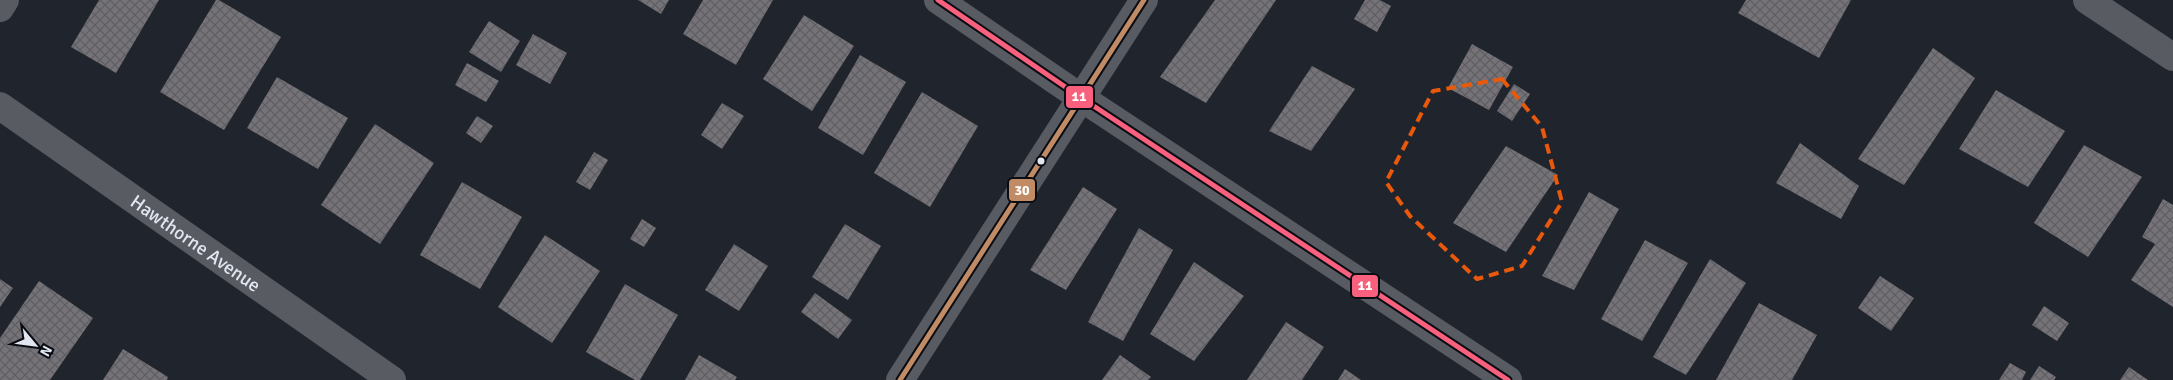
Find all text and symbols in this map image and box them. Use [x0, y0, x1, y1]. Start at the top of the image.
line badge: 11 [1065, 85, 1094, 109]
text: 11 [1071, 88, 1087, 105]
unlabelled marker [1036, 156, 1046, 166]
line badge: 30 [1008, 178, 1036, 202]
text: 30 [1014, 182, 1030, 199]
street label: Hawthorne Avenue [125, 190, 265, 298]
line badge: 11 [1351, 274, 1379, 298]
text: 11 [1357, 277, 1373, 294]
north arrow [10, 320, 60, 370]
text: N [36, 343, 56, 359]

